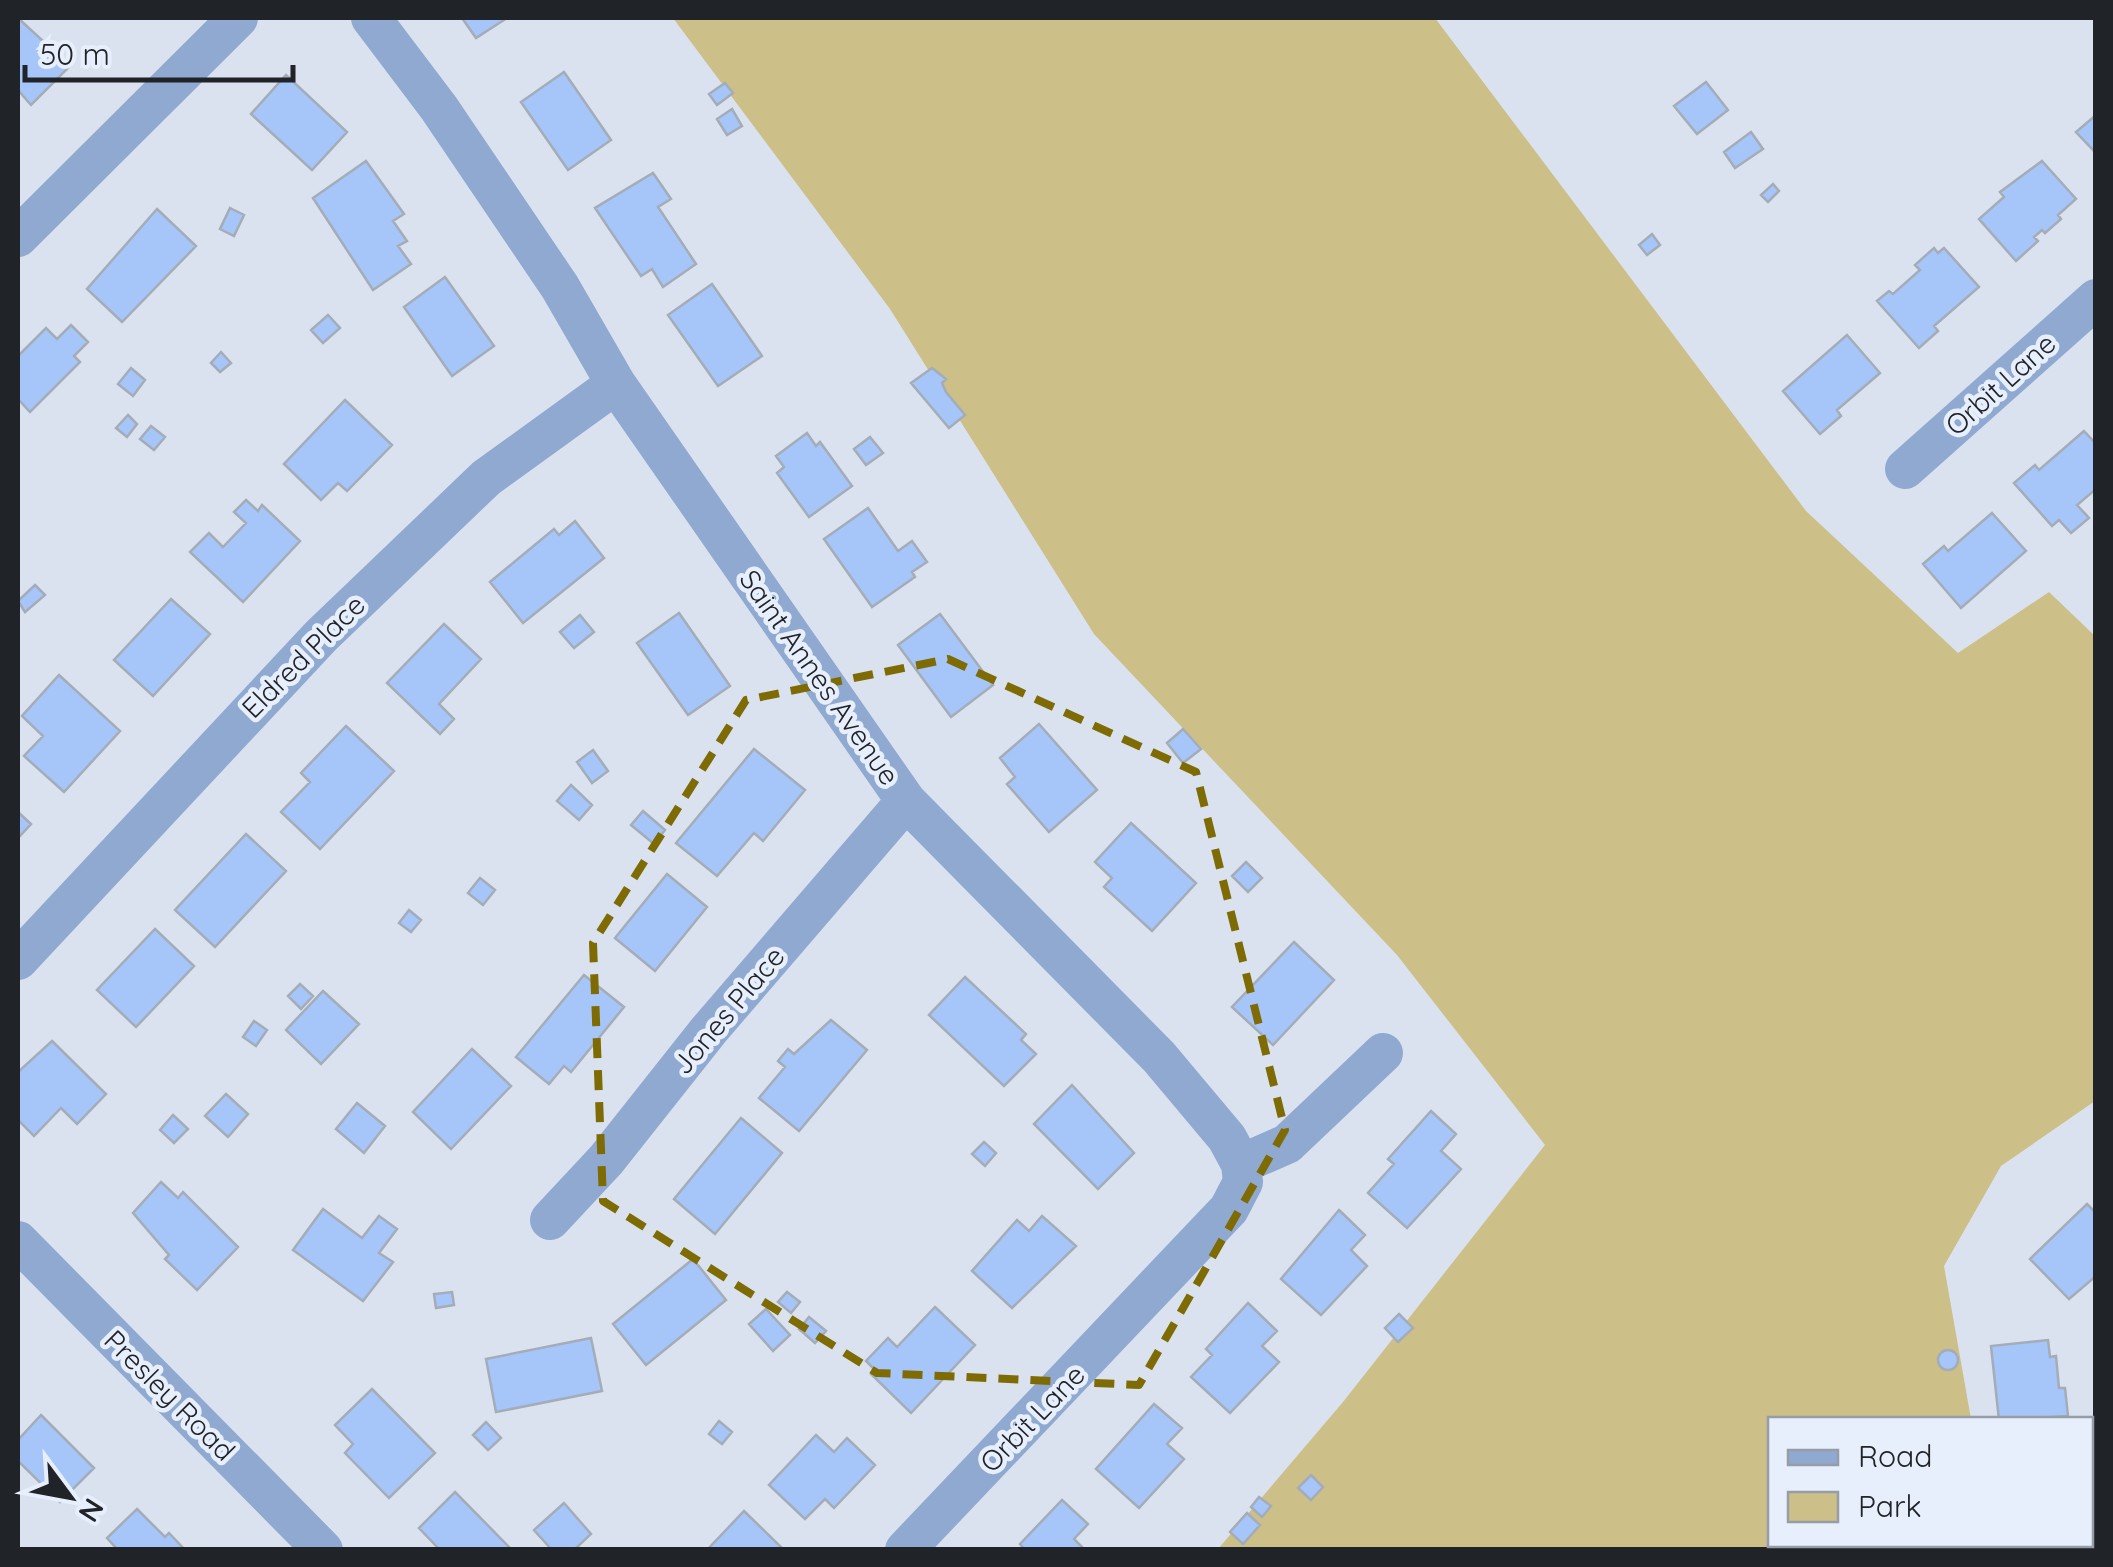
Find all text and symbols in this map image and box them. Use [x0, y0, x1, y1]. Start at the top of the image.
scale bar [25, 20, 292, 82]
text: 50 m [40, 35, 110, 73]
street label: Orbit Lane [1938, 325, 2062, 443]
street label: Saint Annes Avenue [733, 563, 907, 791]
street label: Eldred Place [234, 587, 372, 725]
street label: Jones Place [664, 939, 792, 1081]
street label: Presley Road [97, 1322, 243, 1468]
street label: Orbit Lane [972, 1357, 1092, 1479]
legend [1768, 1417, 2093, 1547]
text: Road [1858, 1437, 1932, 1475]
north arrow [20, 1447, 120, 1547]
text: Park [1858, 1487, 1922, 1525]
text: N [71, 1493, 112, 1529]

